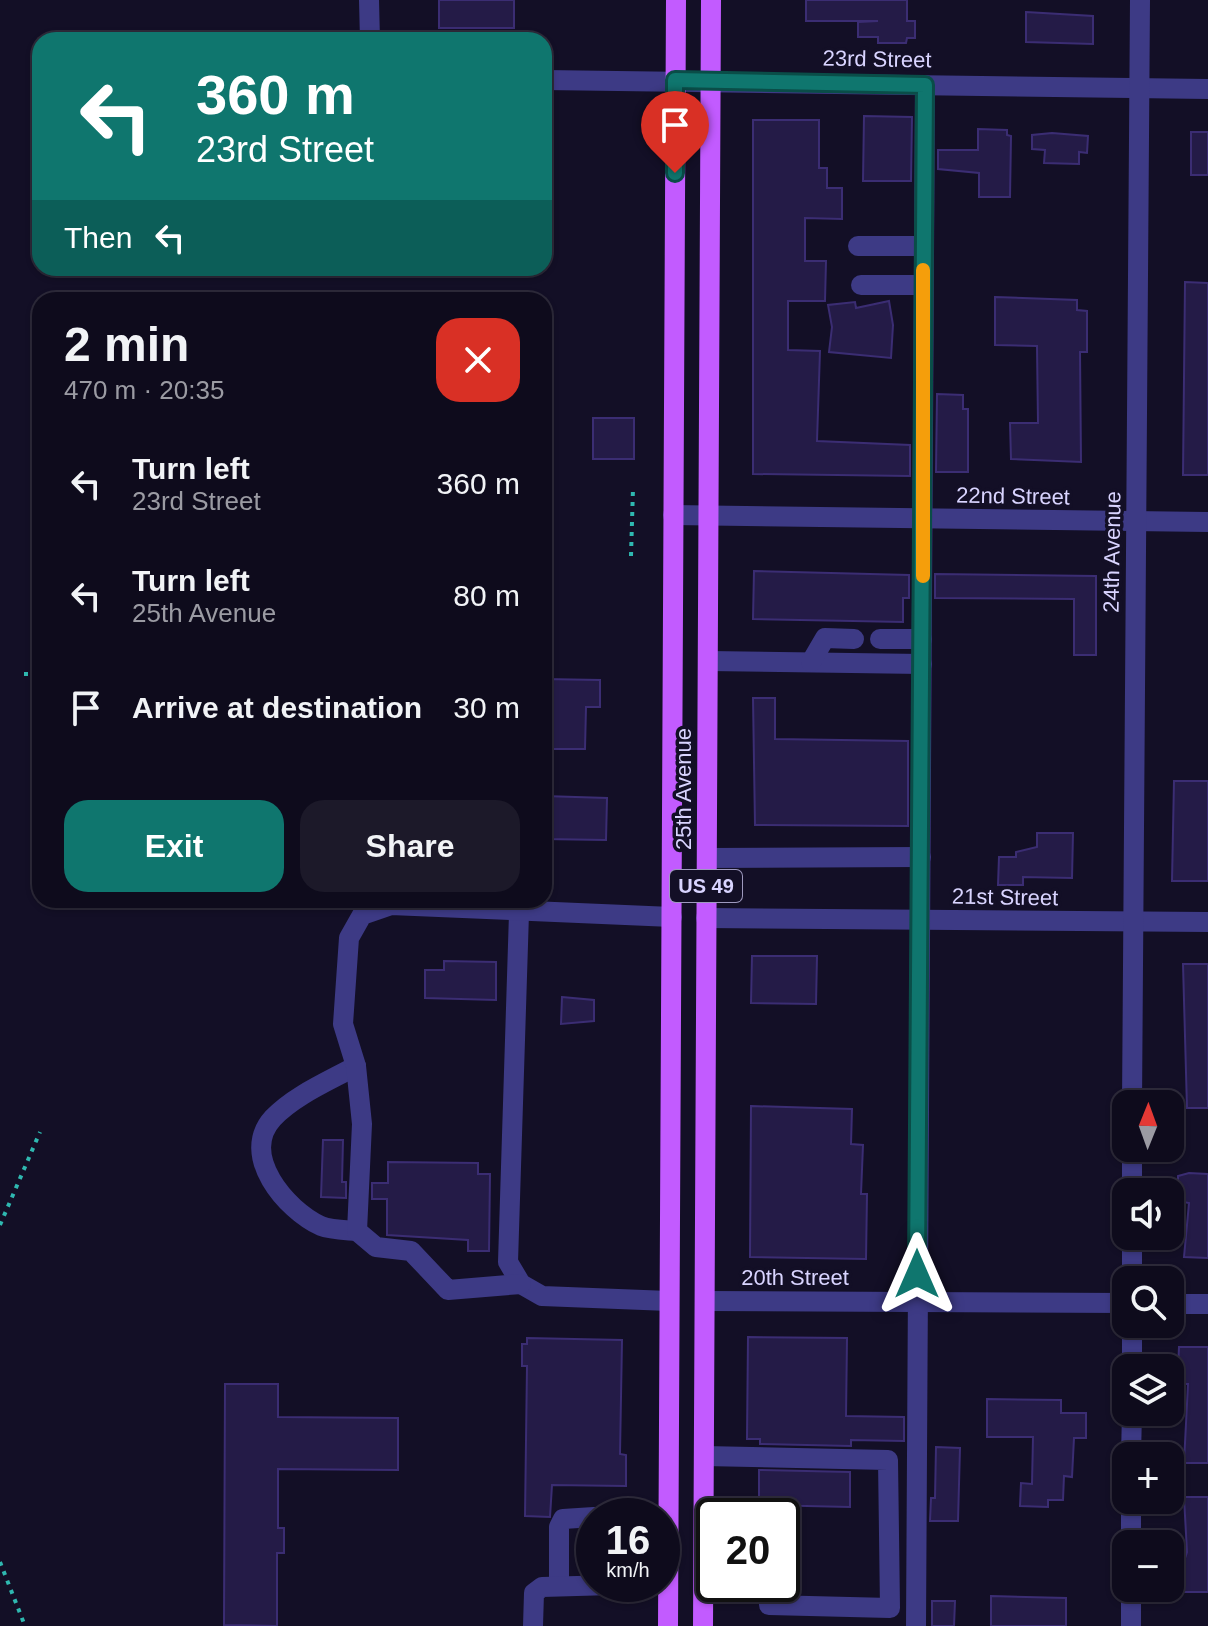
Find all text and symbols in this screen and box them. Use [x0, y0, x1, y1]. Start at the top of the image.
street label: 23rd Street [822, 46, 932, 72]
text: 360 m [196, 63, 355, 126]
icon: left [64, 64, 168, 168]
pin [641, 91, 709, 173]
icon: arrive [653, 103, 697, 147]
text: 23rd Street [196, 129, 374, 170]
icon: left [148, 216, 192, 260]
text: Then [64, 221, 132, 254]
text: 2 min [64, 318, 189, 371]
button: close [436, 318, 520, 402]
text: 470 m · 20:35 [64, 375, 224, 405]
text: Turn left [132, 452, 250, 485]
icon: left [64, 462, 108, 506]
text: 360 m [437, 467, 520, 500]
street label: 22nd Street [956, 483, 1070, 509]
text: 23rd Street [132, 486, 261, 516]
street label: 24th Avenue [1098, 491, 1126, 613]
text: Turn left [132, 564, 250, 597]
icon: left [64, 574, 108, 618]
text: 80 m [453, 579, 520, 612]
text: 25th Avenue [132, 598, 276, 628]
icon: arrive [64, 686, 108, 730]
text: Arrive at destination [132, 691, 422, 724]
text: 30 m [453, 691, 520, 724]
street label: 25th Avenue [671, 728, 696, 850]
button: Exit [64, 800, 284, 892]
button: Share [300, 800, 520, 892]
road number: US 49 [670, 870, 742, 902]
street label: 21st Street [952, 884, 1058, 910]
north arrow [1112, 1090, 1184, 1162]
map controls [1112, 1090, 1184, 1602]
button: sound [1112, 1178, 1184, 1250]
position arrow [875, 1232, 959, 1316]
street label: 20th Street [741, 1265, 849, 1290]
button: search [1112, 1266, 1184, 1338]
button: layers [1112, 1354, 1184, 1426]
button: + [1112, 1442, 1184, 1514]
speed limit sign: 20 [696, 1498, 800, 1602]
text: 16 [606, 1518, 650, 1562]
button: − [1112, 1530, 1184, 1602]
text: km/h [606, 1559, 650, 1581]

